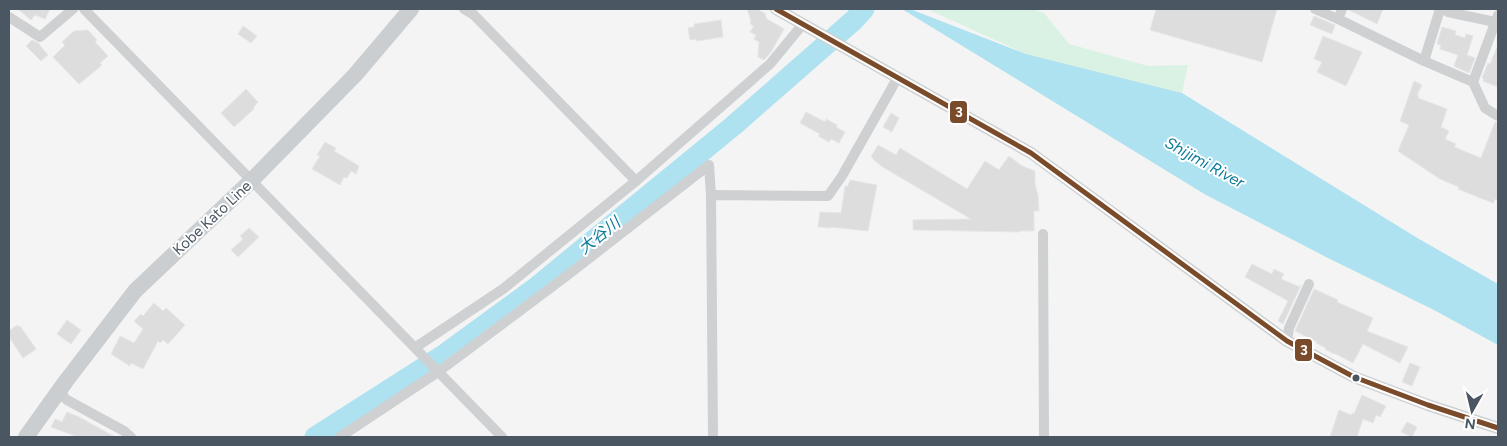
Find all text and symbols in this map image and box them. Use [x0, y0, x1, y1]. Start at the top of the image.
line badge: 3 [949, 100, 968, 124]
text: 3 [955, 104, 963, 121]
water label: Shijimi River [1162, 133, 1248, 192]
street label: Kobe Kato Line [169, 177, 255, 259]
water label: 大谷川 [575, 212, 625, 258]
line badge: 3 [1294, 338, 1313, 362]
text: 3 [1300, 342, 1308, 359]
unlabelled marker [1351, 373, 1361, 383]
north arrow [1447, 386, 1497, 436]
text: N [1464, 414, 1477, 433]

